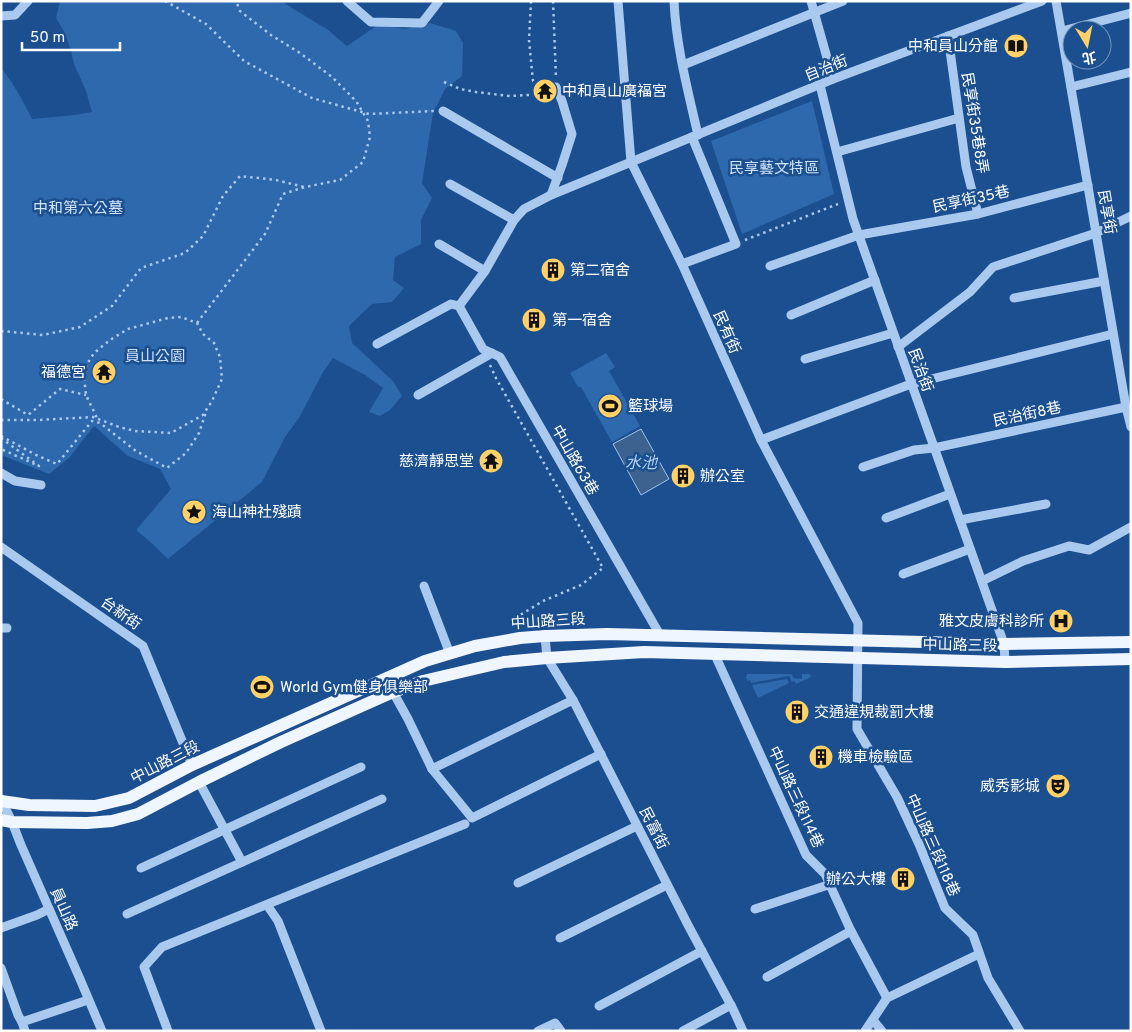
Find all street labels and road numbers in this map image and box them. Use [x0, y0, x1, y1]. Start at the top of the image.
street label: 自治街 [802, 52, 851, 87]
street label: 民享街35巷8弄 [956, 71, 991, 175]
street label: 民享街35巷 [931, 183, 1012, 218]
street label: 民享街 [1092, 188, 1119, 236]
street label: 民有街 [708, 308, 743, 357]
street label: 民治街 [903, 346, 936, 395]
street label: 民治街8巷 [992, 399, 1063, 432]
street label: 中山路63巷 [546, 422, 601, 499]
street label: 台新街 [96, 594, 144, 635]
street label: 中山路三段 [510, 610, 586, 635]
street label: 中山路三段 [922, 636, 998, 657]
street label: 中山路三段 [128, 738, 203, 789]
street label: 中山路三段114巷 [763, 744, 827, 852]
street label: 中山路三段118巷 [901, 791, 963, 900]
street label: 民富街 [634, 804, 671, 853]
street label: 員山路 [45, 885, 80, 934]

